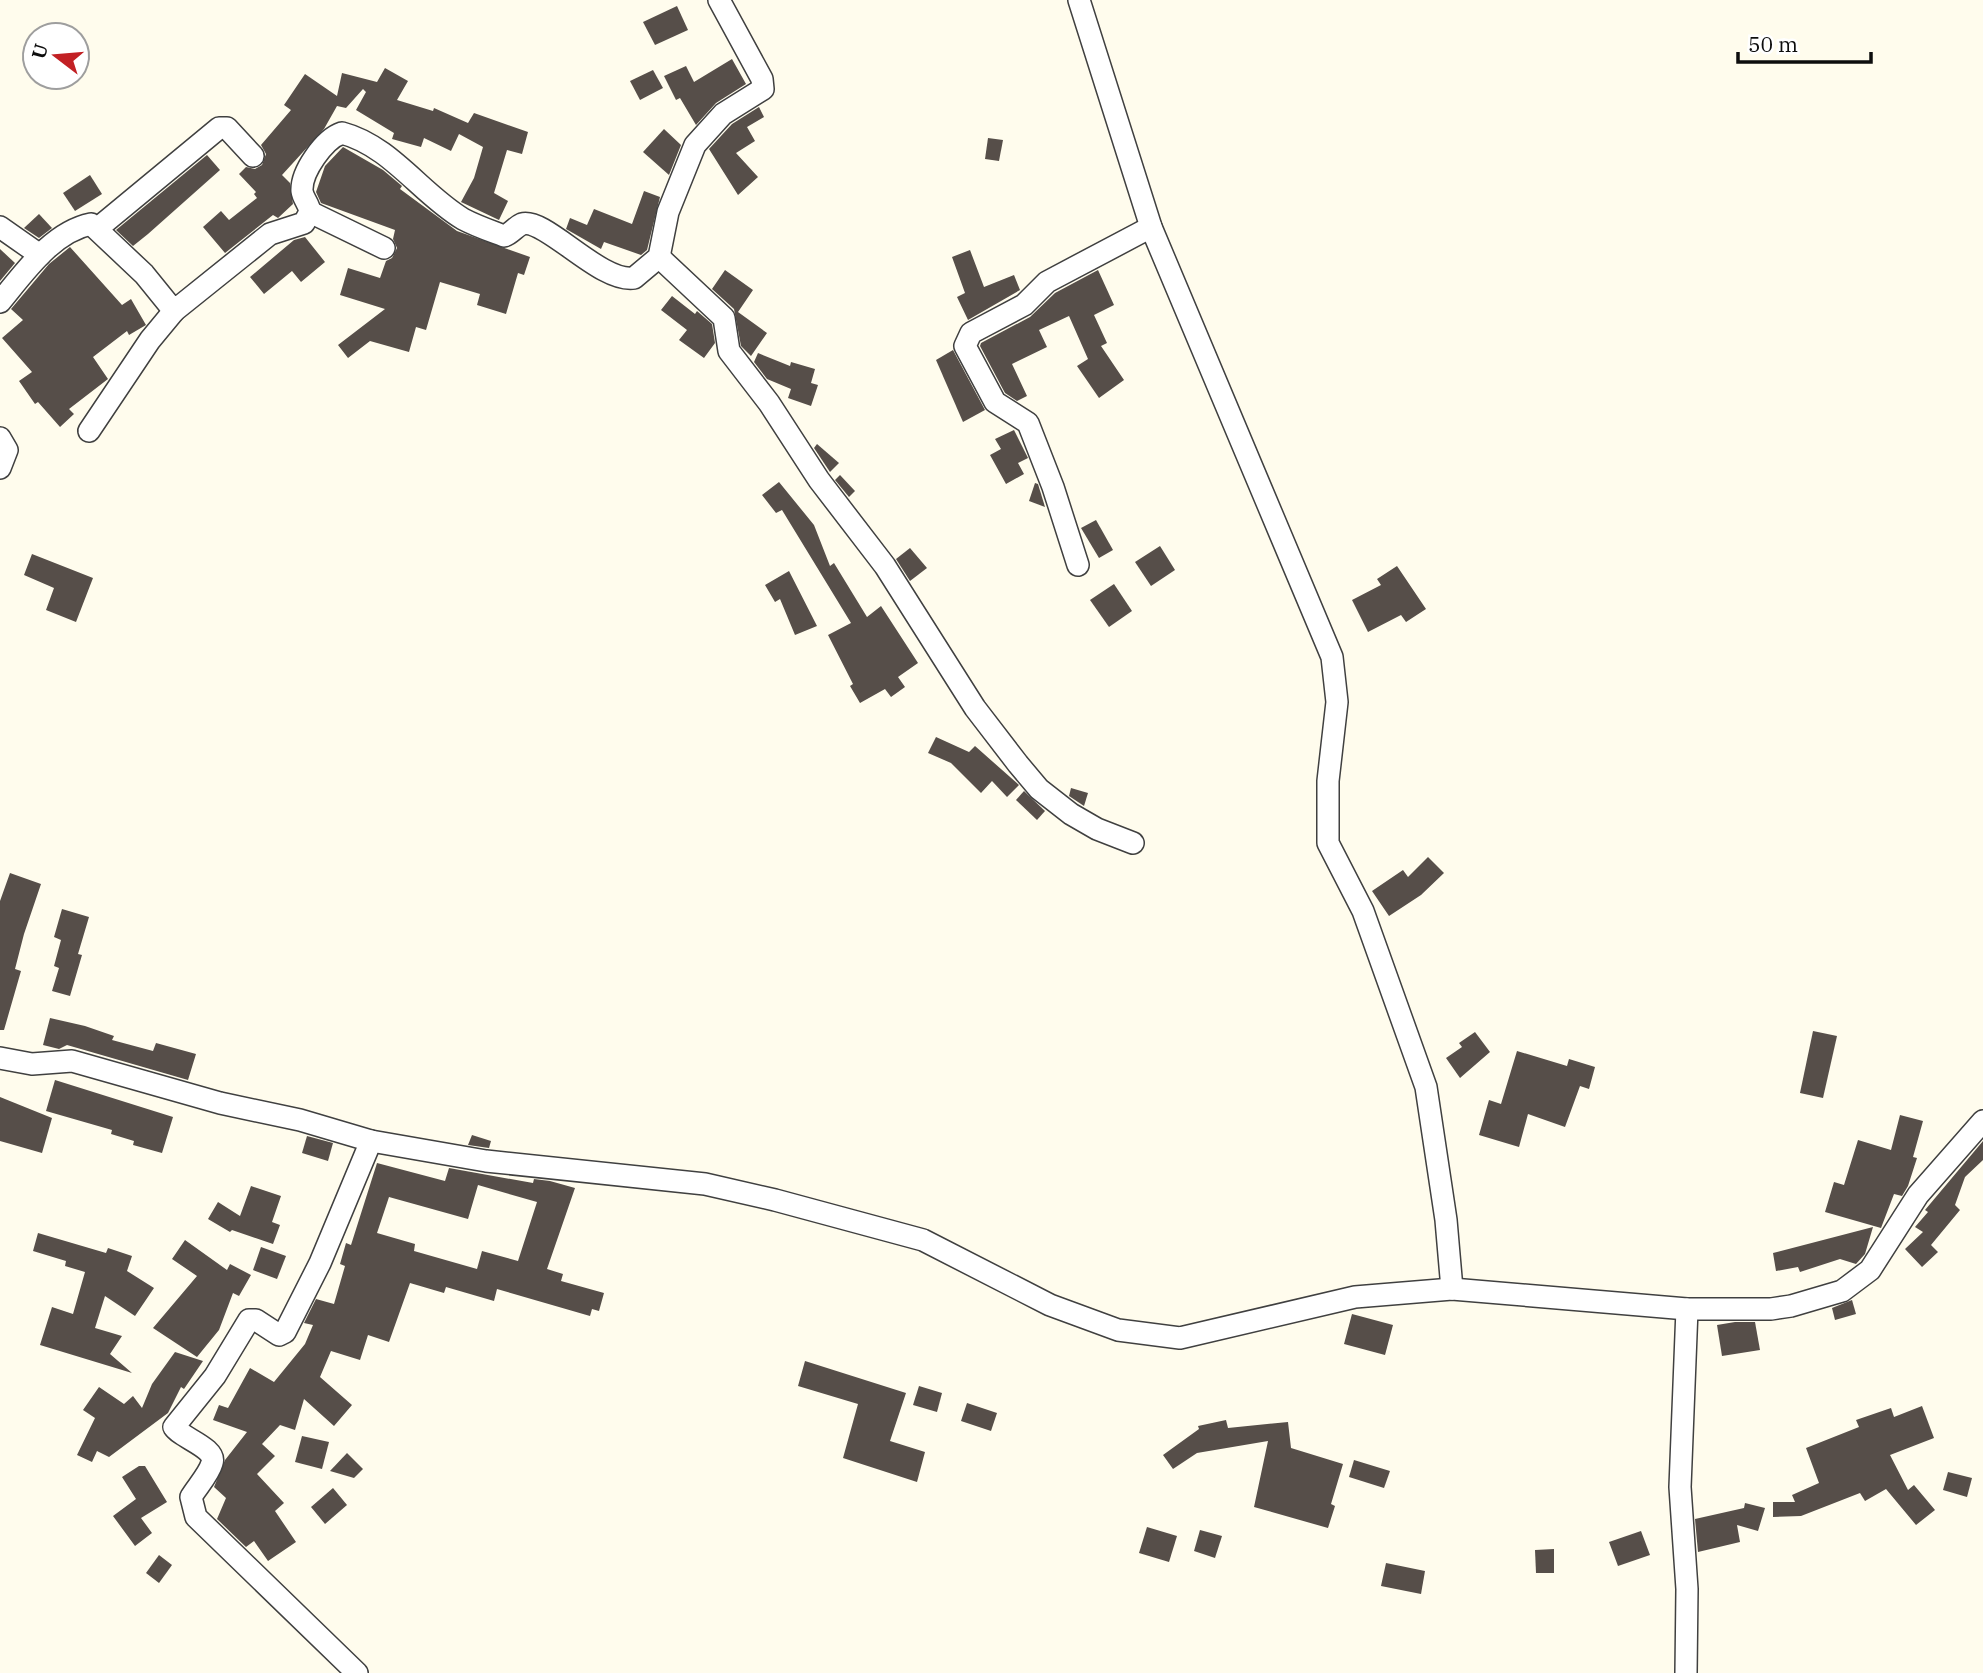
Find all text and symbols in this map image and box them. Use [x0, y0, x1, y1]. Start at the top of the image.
north arrow [21, 21, 91, 91]
scale bar [1738, 21, 1871, 65]
text: 50 m [1748, 30, 1798, 58]
text: U [26, 41, 53, 62]

